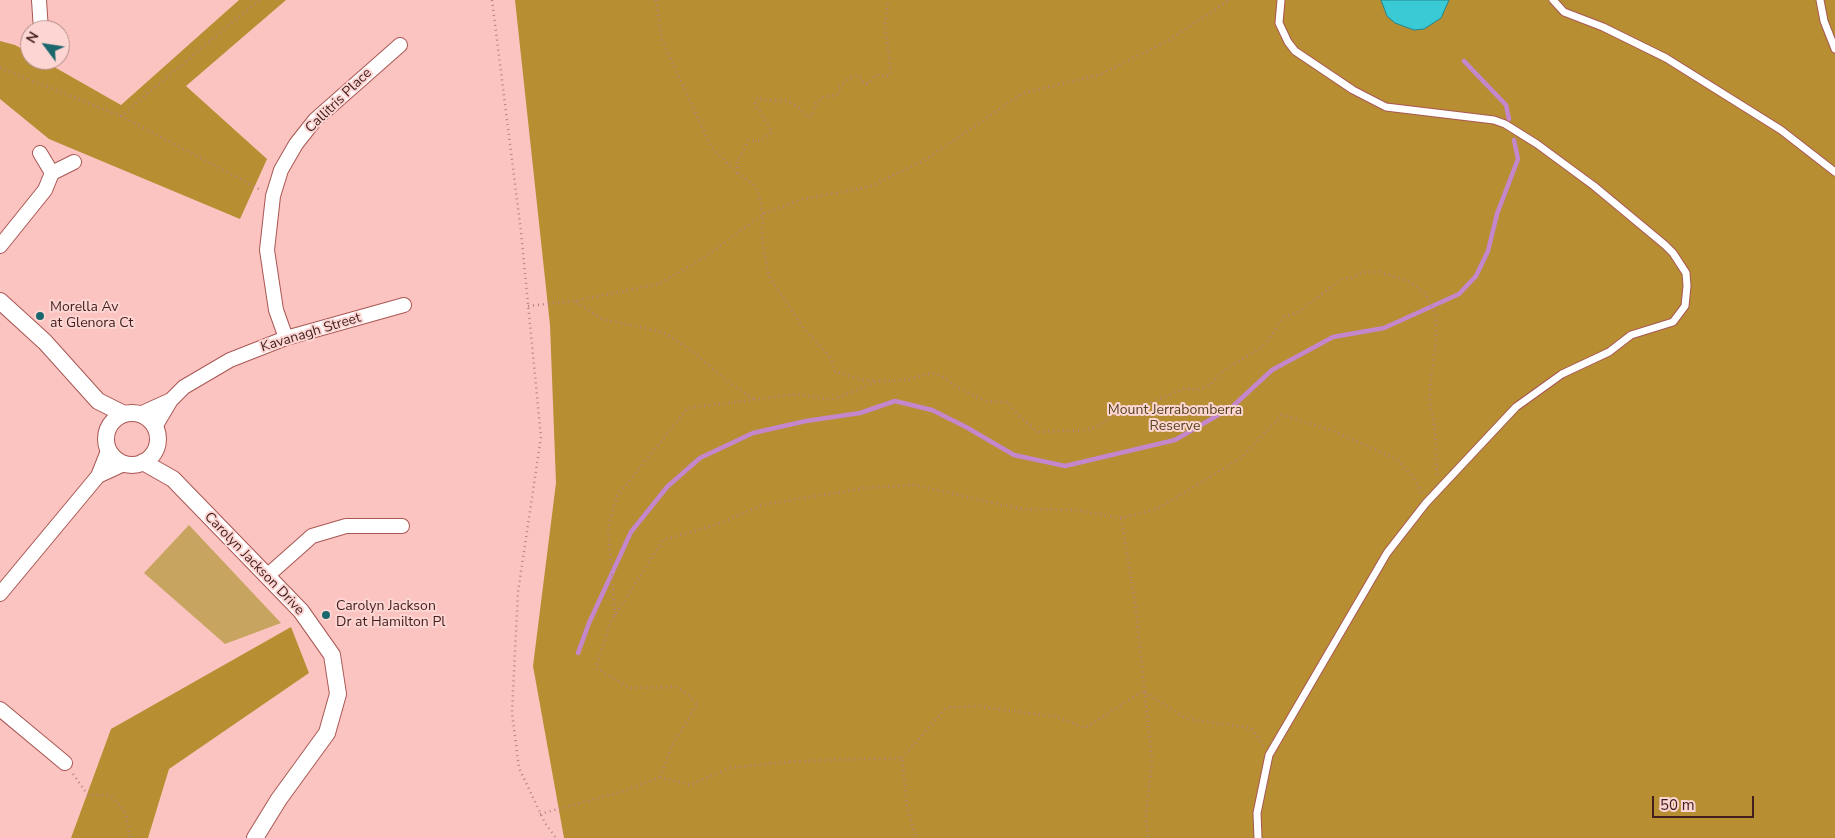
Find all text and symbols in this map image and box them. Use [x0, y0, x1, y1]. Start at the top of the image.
north arrow [20, 20, 70, 70]
text: N [22, 28, 43, 47]
street label: Callitris Place [302, 65, 376, 137]
place label: Morella Av at Glenora Ct [50, 300, 133, 332]
marker: Morella Av at Glenora Ct [34, 310, 46, 322]
street label: Kavanagh Street [259, 310, 363, 356]
park label: Mount Jerrabomberra Reserve [1108, 403, 1242, 436]
street label: Carolyn Jackson Drive [201, 509, 307, 619]
place label: Carolyn Jackson Dr at Hamilton Pl [336, 599, 445, 632]
marker: Carolyn Jackson Dr at Hamilton Pl [320, 609, 332, 621]
scale bar [1655, 786, 1758, 818]
text: 50 m [1660, 795, 1695, 815]

